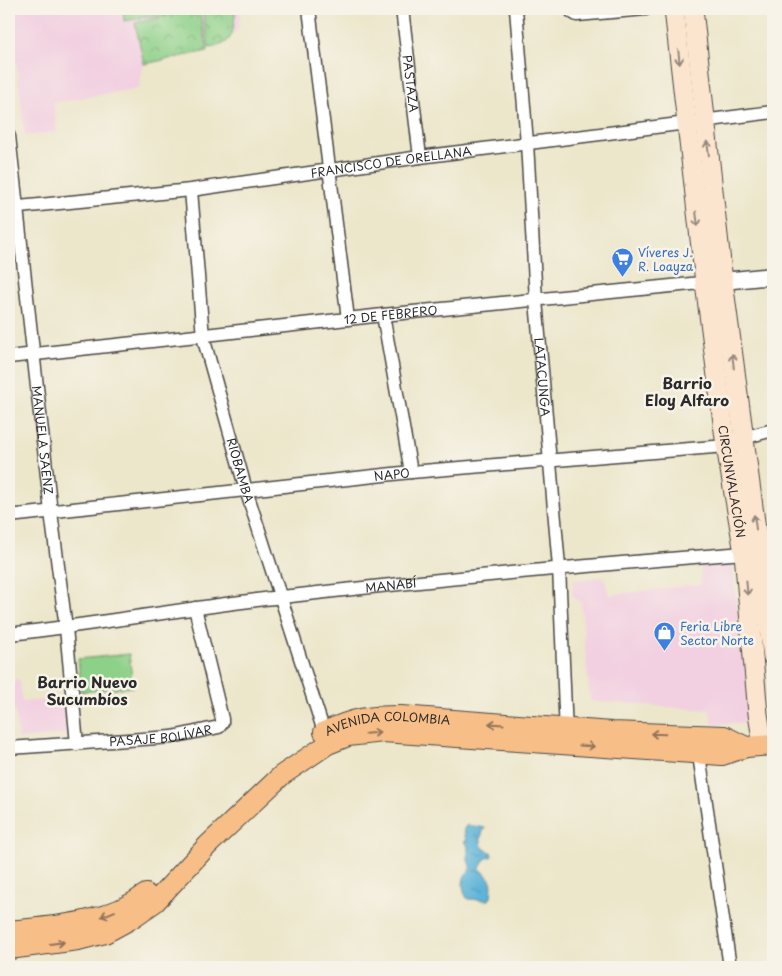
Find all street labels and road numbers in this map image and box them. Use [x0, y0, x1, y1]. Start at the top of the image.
street label: PASTAZA [399, 54, 423, 113]
street label: FRANCISCO DE ORELLANA [309, 141, 473, 182]
street label: 12 DE FEBRERO [343, 301, 438, 328]
street label: LATACUNGA [530, 337, 555, 417]
street label: MANUELA SAENZ [28, 385, 58, 495]
street label: CIRCUNVALACIÓN [714, 424, 750, 539]
street label: RIOBAMBA [223, 436, 259, 505]
street label: NAPO [373, 463, 411, 485]
street label: MANABÍ [364, 573, 418, 597]
street label: AVENIDA COLOMBIA [321, 707, 451, 740]
street label: PASAJE BOLÍVAR [109, 720, 213, 750]

